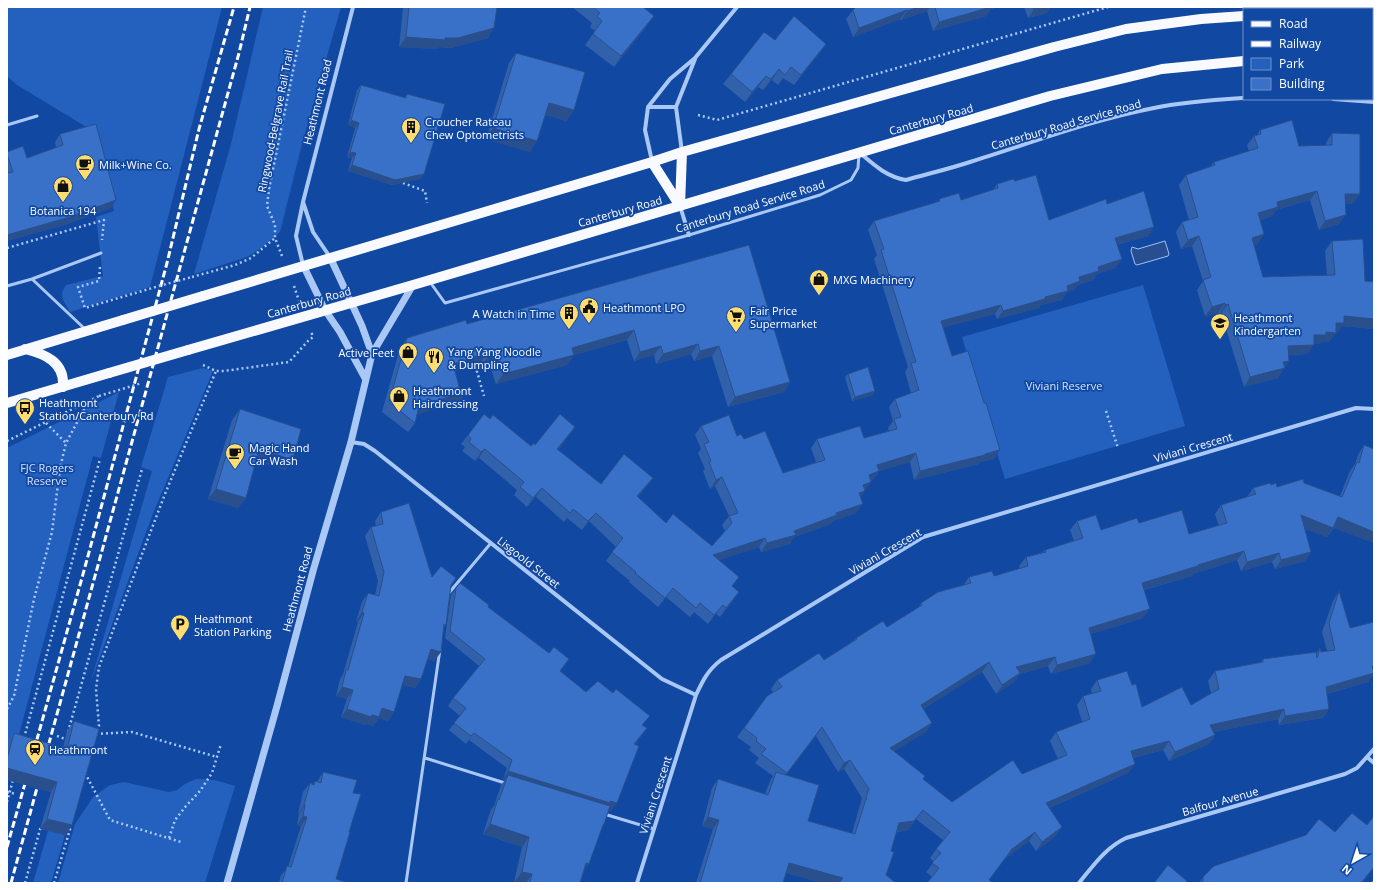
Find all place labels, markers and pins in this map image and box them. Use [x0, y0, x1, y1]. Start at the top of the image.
place label: Croucher Rateau Chew Optometrists [425, 114, 524, 142]
building icon: Croucher Rateau Chew Optometrists [400, 116, 422, 144]
cafe icon: Milk+Wine Co. [74, 153, 96, 181]
place label: Milk+Wine Co. [99, 157, 172, 172]
shop icon: Botanica 194 [52, 175, 74, 203]
place label: Botanica 194 [30, 203, 97, 218]
shop icon: MXG Machinery [808, 268, 830, 296]
place label: MXG Machinery [833, 272, 914, 287]
public building icon: Heathmont LPO [578, 296, 600, 324]
place label: Heathmont LPO [603, 300, 685, 315]
building icon: A Watch in Time [558, 302, 580, 330]
place label: Fair Price Supermarket [750, 303, 817, 331]
supermarket icon: Fair Price Supermarket [725, 305, 747, 333]
place label: A Watch in Time [473, 306, 555, 321]
place label: Heathmont Kindergarten [1234, 310, 1301, 338]
school or university icon: Heathmont Kindergarten [1209, 312, 1231, 340]
shop icon: Active Feet [397, 341, 419, 369]
place label: Yang Yang Noodle & Dumpling [448, 344, 541, 372]
place label: Active Feet [339, 345, 394, 360]
restaurant icon: Yang Yang Noodle & Dumpling [423, 346, 445, 374]
place label: Heathmont Hairdressing [413, 383, 478, 411]
shop icon: Heathmont Hairdressing [388, 385, 410, 413]
place label: Heathmont Station/Canterbury Rd [39, 395, 153, 423]
bus stop icon: Heathmont Station/Canterbury Rd [14, 397, 36, 425]
place label: Magic Hand Car Wash [249, 440, 310, 468]
cafe icon: Magic Hand Car Wash [224, 442, 246, 470]
place label: Heathmont Station Parking [194, 611, 272, 639]
parking icon: Heathmont Station Parking [169, 613, 191, 641]
station icon: Heathmont [24, 738, 46, 766]
place label: Heathmont [49, 742, 108, 757]

